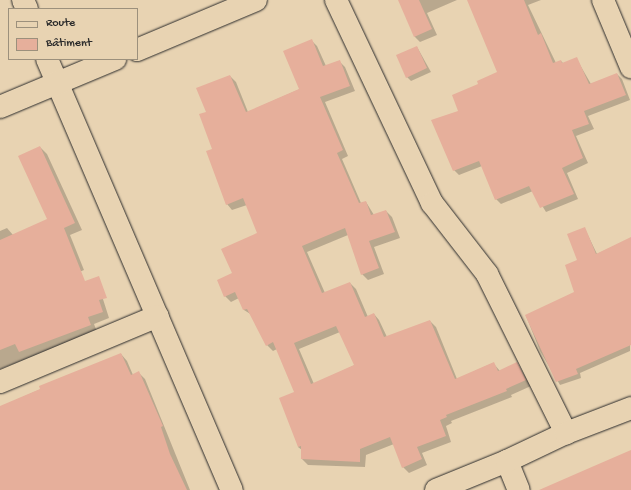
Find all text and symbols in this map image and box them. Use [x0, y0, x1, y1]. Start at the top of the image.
legend [8, 8, 138, 60]
text: Route [46, 17, 75, 31]
text: Bâtiment [46, 37, 92, 51]

